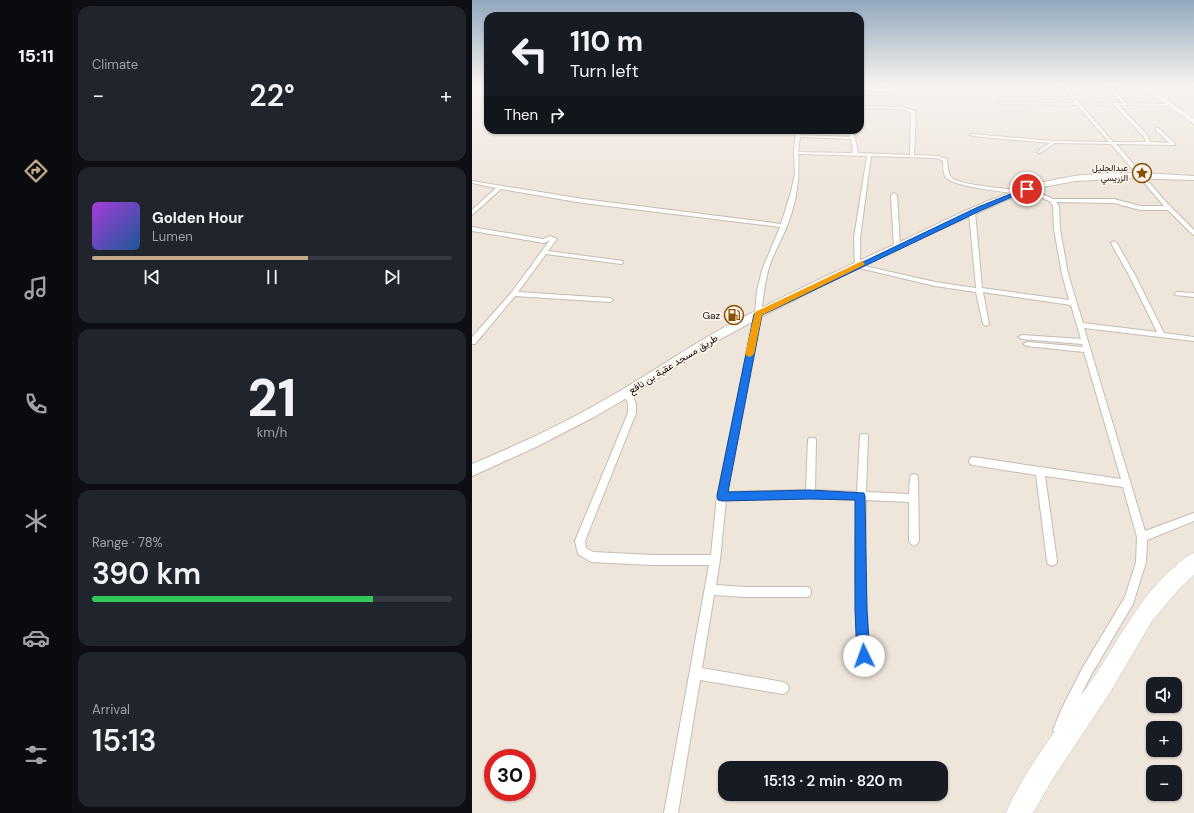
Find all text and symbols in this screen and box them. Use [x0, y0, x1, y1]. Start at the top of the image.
text: 110 m [570, 23, 643, 60]
icon: left [504, 28, 556, 80]
text: 15:11 [18, 44, 54, 68]
text: Climate [92, 56, 138, 73]
text: Turn left [570, 59, 639, 83]
text: 22° [249, 76, 295, 115]
text: − [92, 81, 104, 110]
text: + [440, 81, 452, 110]
icon: right [546, 104, 568, 126]
text: Then [504, 105, 538, 125]
icon: directions [22, 157, 50, 185]
place label: عبدالجليل الزريسي [1092, 162, 1128, 185]
place icon: عبدالجليل الزريسي [1131, 162, 1153, 184]
pin [1010, 172, 1044, 206]
icon: arrive [1016, 178, 1038, 200]
text: Golden Hour [152, 208, 244, 228]
text: Lumen [152, 228, 193, 245]
icon: previous [141, 266, 163, 288]
icon: pause [261, 266, 283, 288]
icon: next [381, 266, 403, 288]
icon: music [22, 274, 50, 302]
fuel station icon: Gaz [723, 304, 745, 326]
place label: Gaz [702, 309, 720, 322]
street label: طريق مسجد عقبة بن نافع [626, 331, 720, 397]
text: 21 [248, 364, 296, 432]
icon: phone [22, 390, 50, 418]
text: km/h [257, 424, 287, 441]
icon: climate [22, 507, 50, 535]
text: Range · 78% [92, 534, 163, 551]
text: 390 km [92, 554, 201, 593]
icon: car [22, 624, 50, 652]
position arrow [843, 635, 885, 677]
map controls [1146, 677, 1182, 801]
button: sound [1146, 677, 1182, 713]
text: Arrival [92, 701, 130, 718]
text: 15:13 [92, 721, 157, 760]
button: + [1146, 721, 1182, 757]
icon: filters [22, 741, 50, 769]
speed limit sign: 30 [484, 749, 536, 801]
button: − [1146, 765, 1182, 801]
text: 15:13 · 2 min · 820 m [763, 771, 903, 791]

